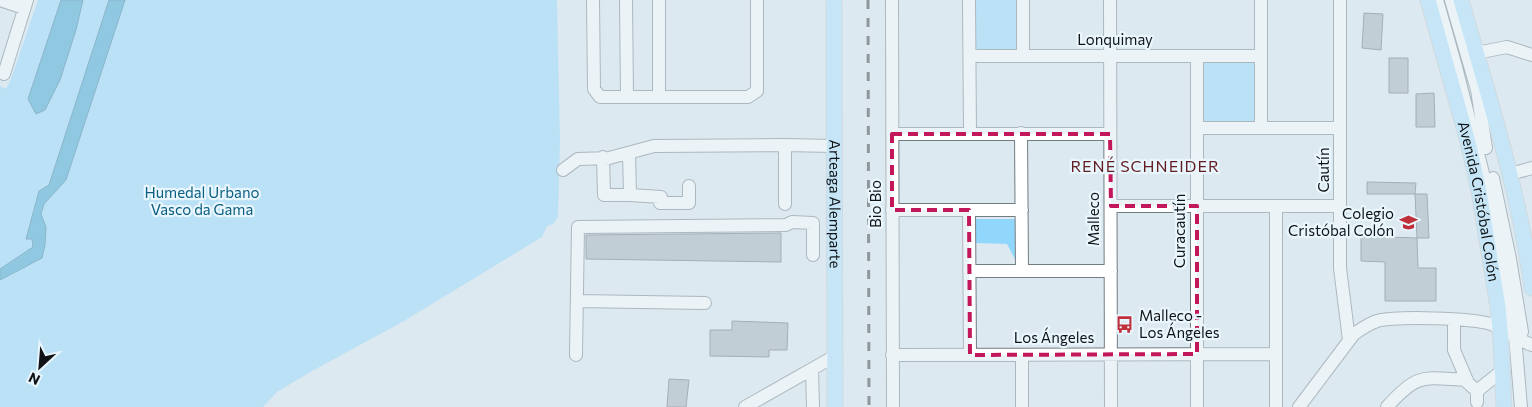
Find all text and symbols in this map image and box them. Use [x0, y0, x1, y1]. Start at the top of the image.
street label: Lonquimay [1077, 30, 1153, 48]
street label: Avenida Cristóbal Colón [1455, 119, 1504, 283]
street label: Arteaga Alemparte [826, 140, 845, 269]
street label: Cautín [1314, 147, 1332, 193]
district label: RENÉ SCHNEIDER [1070, 156, 1220, 175]
street label: Bio Bio [866, 180, 884, 228]
park label: Humedal Urbano Vasco da Gama [144, 183, 260, 218]
street label: Malleco [1084, 192, 1102, 246]
street label: Curacautín [1170, 194, 1188, 268]
place label: Colegio Cristóbal Colón [1288, 204, 1394, 239]
school or university icon: Colegio Cristóbal Colón [1398, 213, 1418, 233]
place label: Malleco - Los Ángeles [1139, 306, 1220, 341]
bus stop icon: Malleco - Los Ángeles [1115, 315, 1135, 335]
street label: Los Ángeles [1014, 327, 1094, 346]
north arrow [15, 342, 65, 392]
text: N [26, 369, 43, 389]

